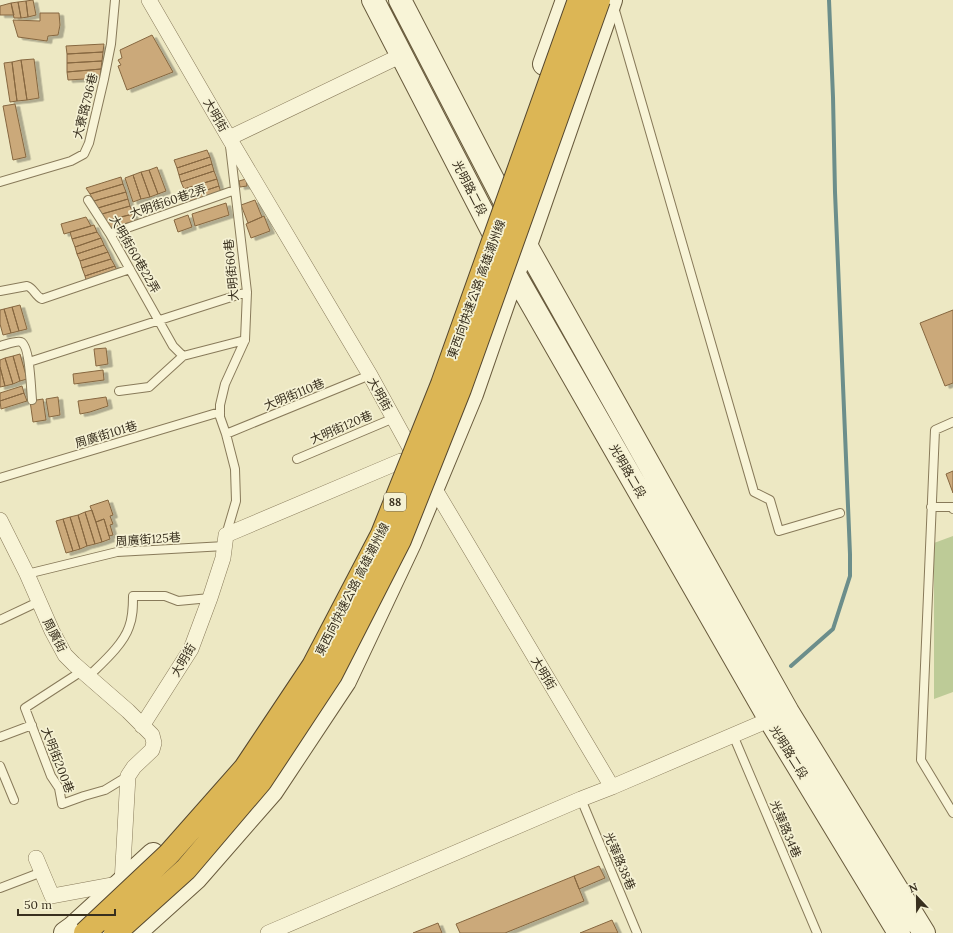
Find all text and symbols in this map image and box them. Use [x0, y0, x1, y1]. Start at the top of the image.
street label: 大寮路796巷 [70, 71, 100, 141]
street label: 大明街 [201, 96, 231, 134]
street label: 光明路二段 [450, 158, 490, 218]
street label: 大明街60巷2弄 [127, 181, 209, 221]
street label: 大明街60巷22弄 [107, 212, 163, 296]
street label: 東西向快速公路 高雄潮州線 [444, 217, 508, 361]
street label: 大明街60巷 [221, 238, 241, 302]
street label: 大明街110巷 [261, 375, 327, 413]
street label: 大明街 [365, 375, 395, 413]
street label: 大明街120巷 [308, 407, 374, 447]
street label: 周廣街101巷 [73, 417, 139, 451]
street label: 光明路二段 [607, 441, 649, 501]
road number: 88 [384, 493, 406, 511]
street label: 東西向快速公路 高雄潮州線 [312, 520, 392, 658]
street label: 周廣街125巷 [115, 529, 181, 549]
street label: 周廣街 [40, 616, 70, 654]
street label: 大明街 [168, 641, 198, 679]
street label: 大明街 [528, 654, 560, 692]
street label: 光明路二段 [767, 723, 811, 781]
street label: 大明街200巷 [39, 725, 77, 795]
street label: 光華路34巷 [767, 798, 805, 860]
street label: 光華路38巷 [601, 830, 639, 892]
north arrow [897, 877, 937, 917]
text: N [907, 879, 920, 896]
scale bar [18, 891, 115, 917]
text: 50 m [24, 897, 52, 912]

